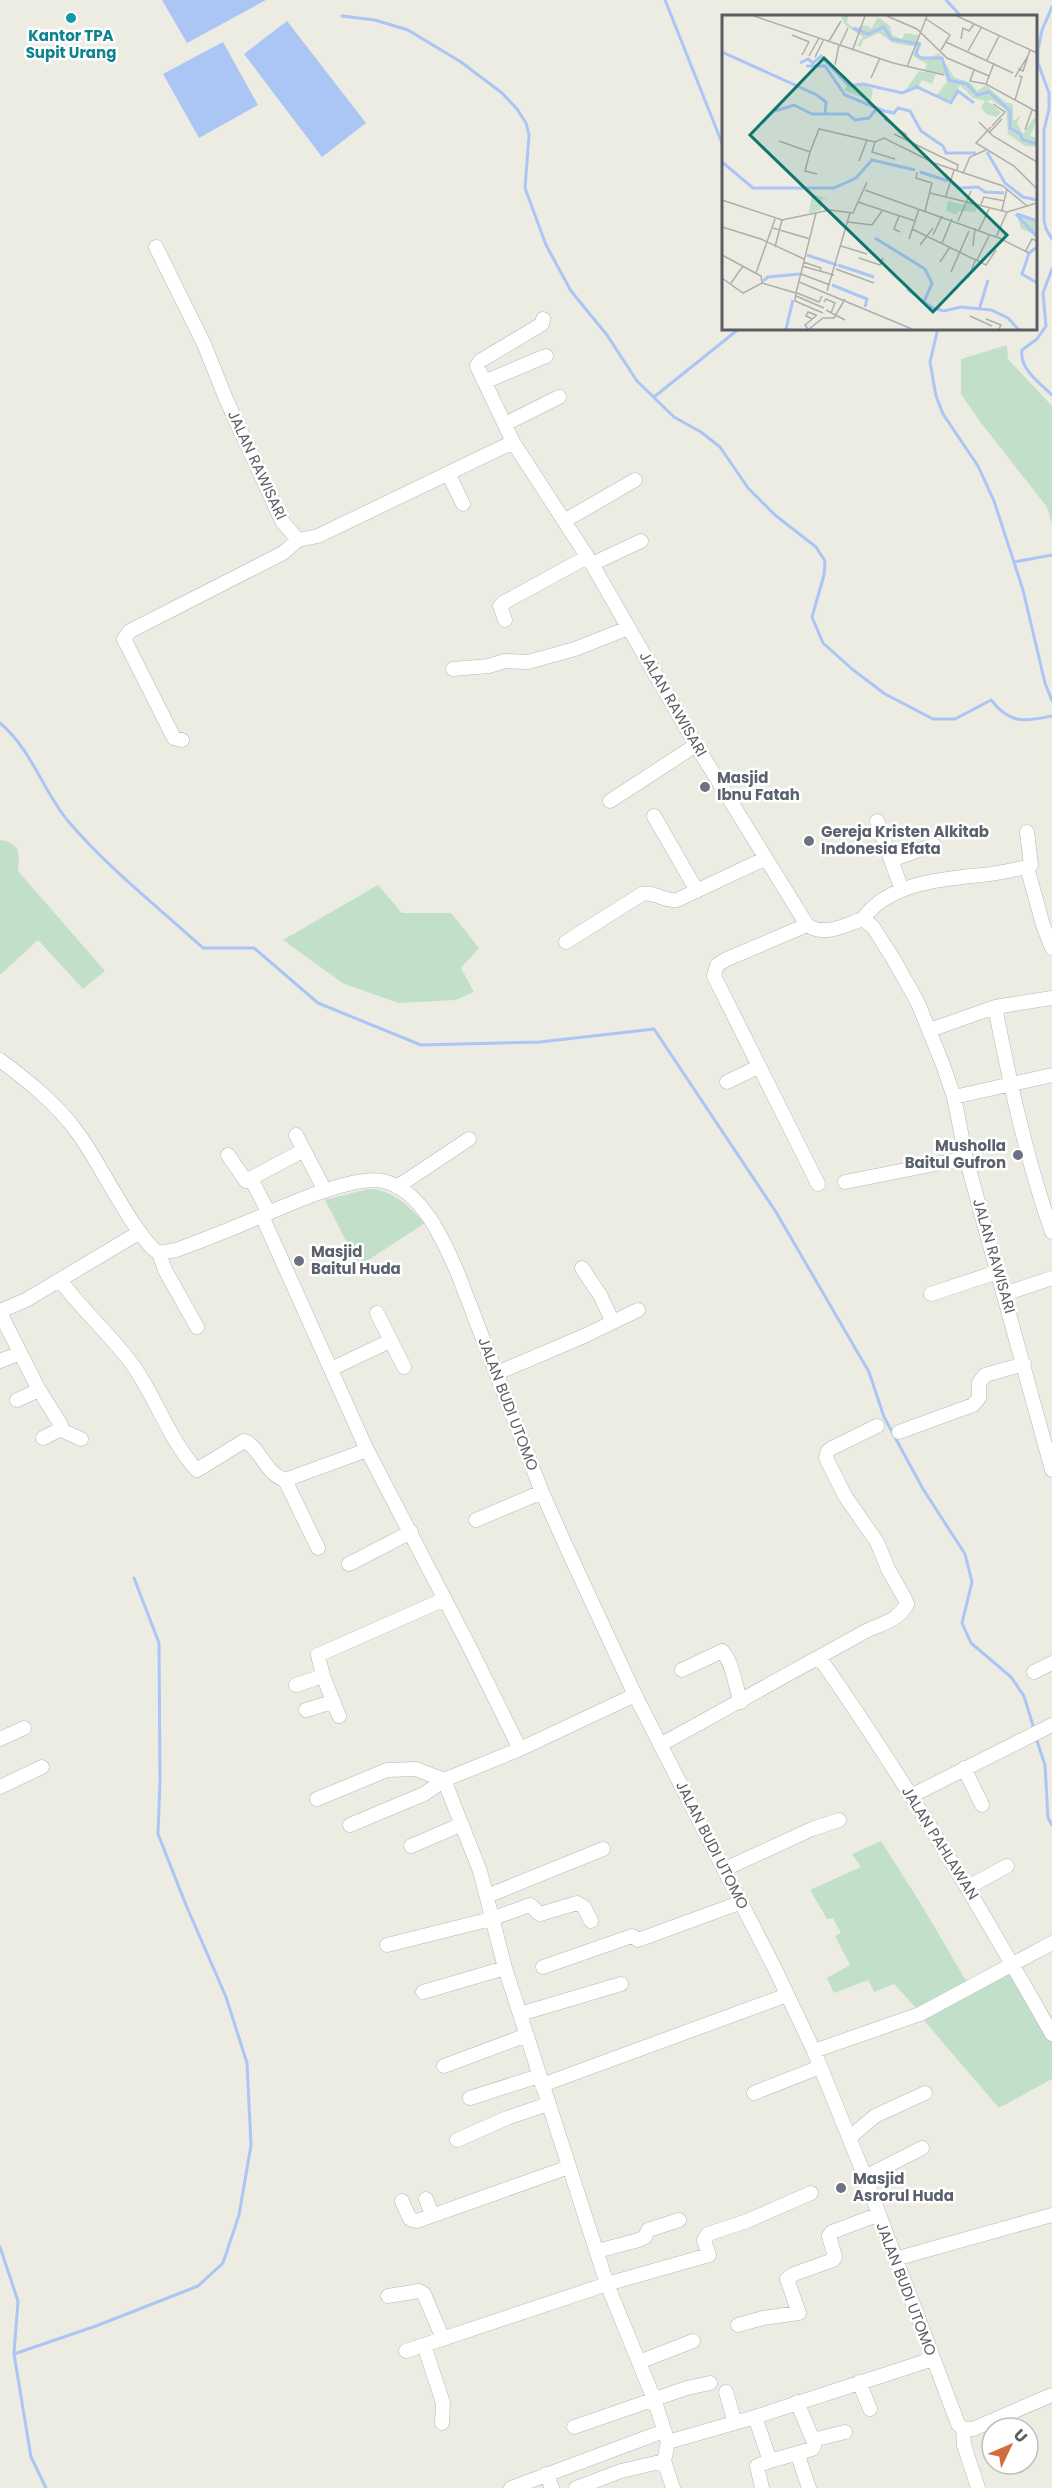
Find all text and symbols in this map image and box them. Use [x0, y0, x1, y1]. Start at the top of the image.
marker: Kantor TPA Supit Urang [64, 11, 78, 25]
inset map [722, 15, 1037, 330]
place label: Kantor TPA Supit Urang [26, 25, 116, 63]
street label: JALAN RAWISARI [223, 407, 292, 523]
street label: JALAN RAWISARI [635, 647, 712, 760]
place label: Masjid Ibnu Fatah [717, 767, 800, 805]
marker: Masjid Ibnu Fatah [698, 780, 712, 794]
place label: Gereja Kristen Alkitab Indonesia Efata [821, 821, 989, 859]
marker: Gereja Kristen Alkitab Indonesia Efata [802, 834, 816, 848]
place label: Musholla Baitul Gufron [905, 1135, 1006, 1173]
marker: Musholla Baitul Gufron [1011, 1148, 1025, 1162]
street label: JALAN RAWISARI [968, 1196, 1021, 1316]
place label: Masjid Baitul Huda [311, 1241, 401, 1279]
marker: Masjid Baitul Huda [292, 1254, 306, 1268]
street label: JALAN BUDI UTOMO [473, 1334, 544, 1474]
street label: JALAN BUDI UTOMO [671, 1777, 754, 1913]
street label: JALAN PAHLAWAN [897, 1782, 984, 1904]
place label: Masjid Asrorul Huda [853, 2168, 954, 2206]
marker: Masjid Asrorul Huda [834, 2181, 848, 2195]
street label: JALAN BUDI UTOMO [871, 2219, 942, 2359]
north arrow [980, 2416, 1040, 2476]
text: U [1008, 2424, 1033, 2448]

